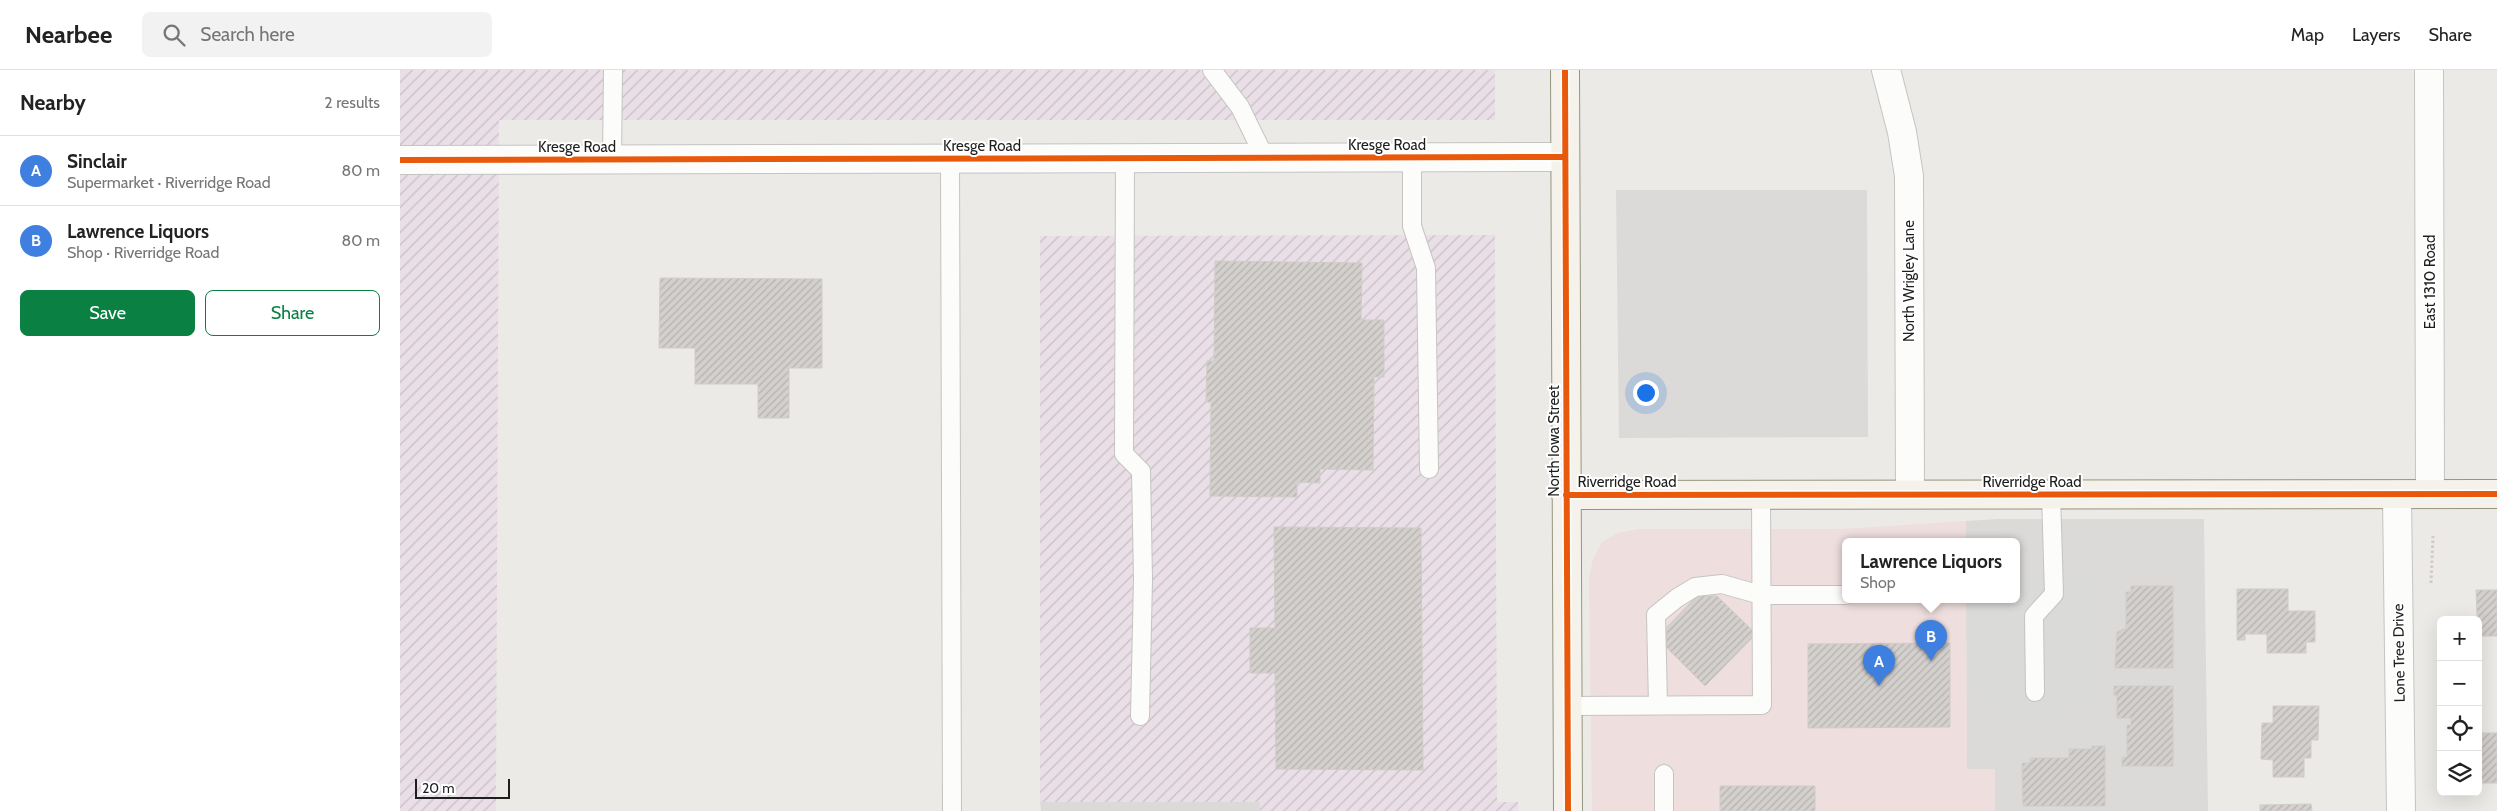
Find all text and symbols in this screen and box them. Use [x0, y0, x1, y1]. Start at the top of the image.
search box [142, 12, 492, 57]
text: Nearbee [25, 20, 112, 49]
icon: search [160, 21, 188, 49]
text: Search here [200, 23, 295, 46]
text: Map [2291, 24, 2324, 46]
text: Layers [2352, 24, 2401, 46]
text: Share [2429, 24, 2472, 46]
text: Nearby [20, 90, 86, 115]
text: 2 results [324, 93, 380, 112]
street label: Kresge Road [1348, 136, 1426, 154]
street label: Kresge Road [943, 137, 1021, 155]
street label: Kresge Road [538, 138, 616, 156]
text: Sinclair [67, 150, 127, 173]
text: A [31, 161, 41, 180]
text: 80 m [342, 161, 380, 180]
text: Supermarket · Riverridge Road [67, 173, 271, 192]
text: Lawrence Liquors [67, 220, 209, 243]
street label: North Wrigley Lane [1900, 220, 1918, 342]
text: B [31, 231, 41, 250]
text: 80 m [342, 231, 380, 250]
street label: East 1310 Road [2421, 235, 2439, 329]
text: Shop · Riverridge Road [67, 243, 219, 262]
button: Save [20, 290, 195, 336]
button: Share [205, 290, 380, 336]
your location [1633, 380, 1659, 406]
street label: North Iowa Street [1545, 385, 1563, 497]
street label: Riverridge Road [1577, 473, 1677, 491]
street label: Riverridge Road [1982, 473, 2082, 491]
popup [1842, 538, 2020, 603]
text: Lawrence Liquors [1860, 550, 2002, 573]
text: Shop [1860, 573, 1896, 592]
street label: Lone Tree Drive [2389, 603, 2409, 702]
map controls [2437, 616, 2482, 796]
button: + [2437, 616, 2482, 661]
pin: B [1915, 620, 1947, 661]
pin: A [1863, 645, 1895, 686]
button: − [2437, 661, 2482, 706]
button: locate [2437, 706, 2482, 751]
button: layers [2437, 751, 2482, 796]
scale bar [415, 776, 510, 799]
text: 20 m [422, 779, 455, 797]

